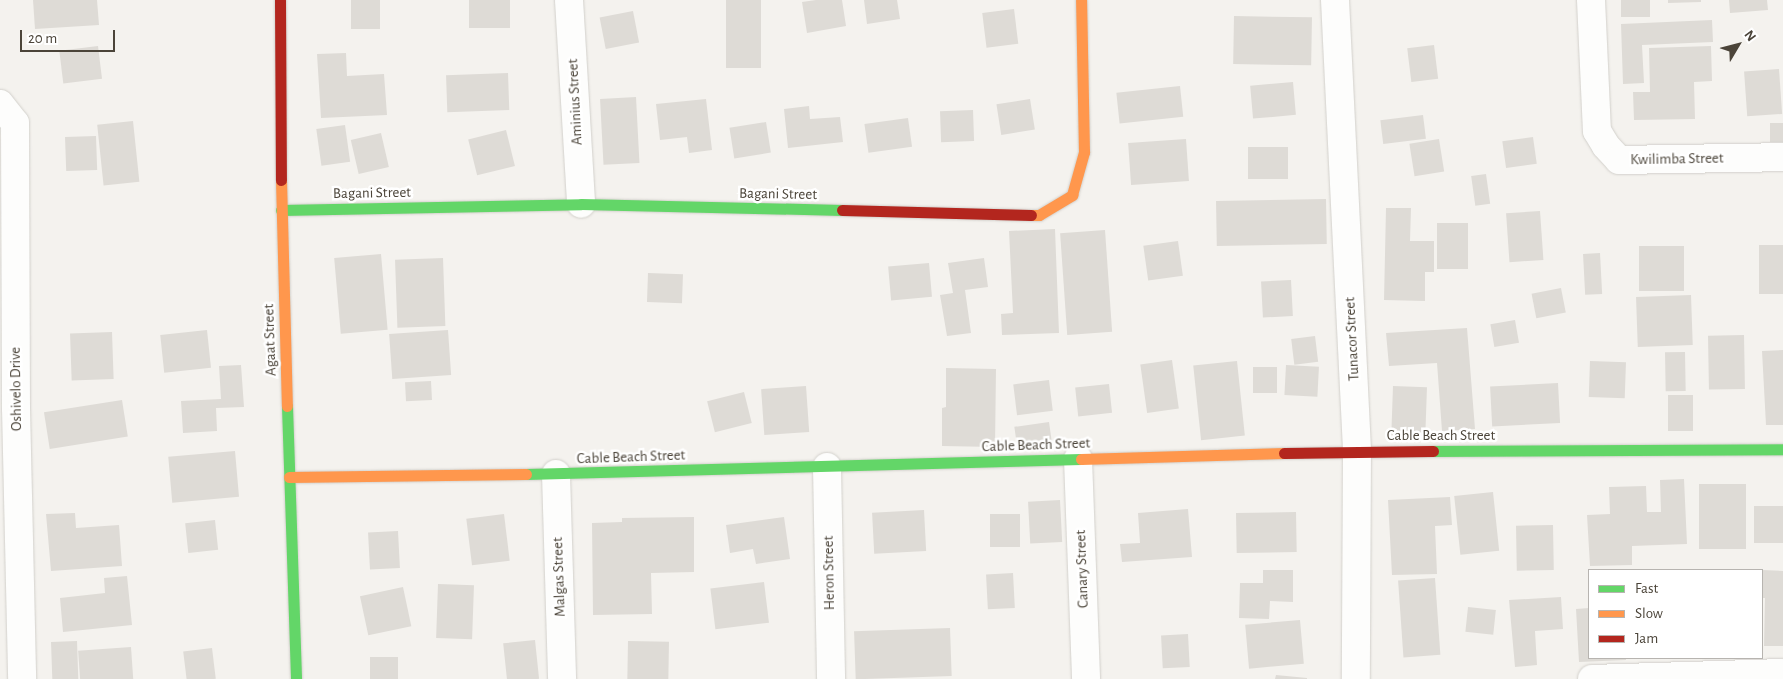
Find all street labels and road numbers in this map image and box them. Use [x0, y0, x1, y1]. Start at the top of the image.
street label: Aminius Street [564, 58, 586, 146]
street label: Kwilimba Street [1630, 149, 1724, 169]
street label: Bagani Street [333, 183, 411, 203]
street label: Bagani Street [739, 184, 817, 204]
street label: Tunacor Street [1341, 297, 1363, 381]
street label: Agaat Street [260, 304, 280, 376]
street label: Oshivelo Drive [6, 347, 26, 431]
street label: Cable Beach Street [1387, 427, 1495, 445]
street label: Cable Beach Street [981, 434, 1091, 456]
street label: Cable Beach Street [576, 446, 686, 468]
street label: Canary Street [1072, 530, 1092, 608]
street label: Heron Street [819, 536, 839, 610]
street label: Malgas Street [549, 537, 569, 617]

